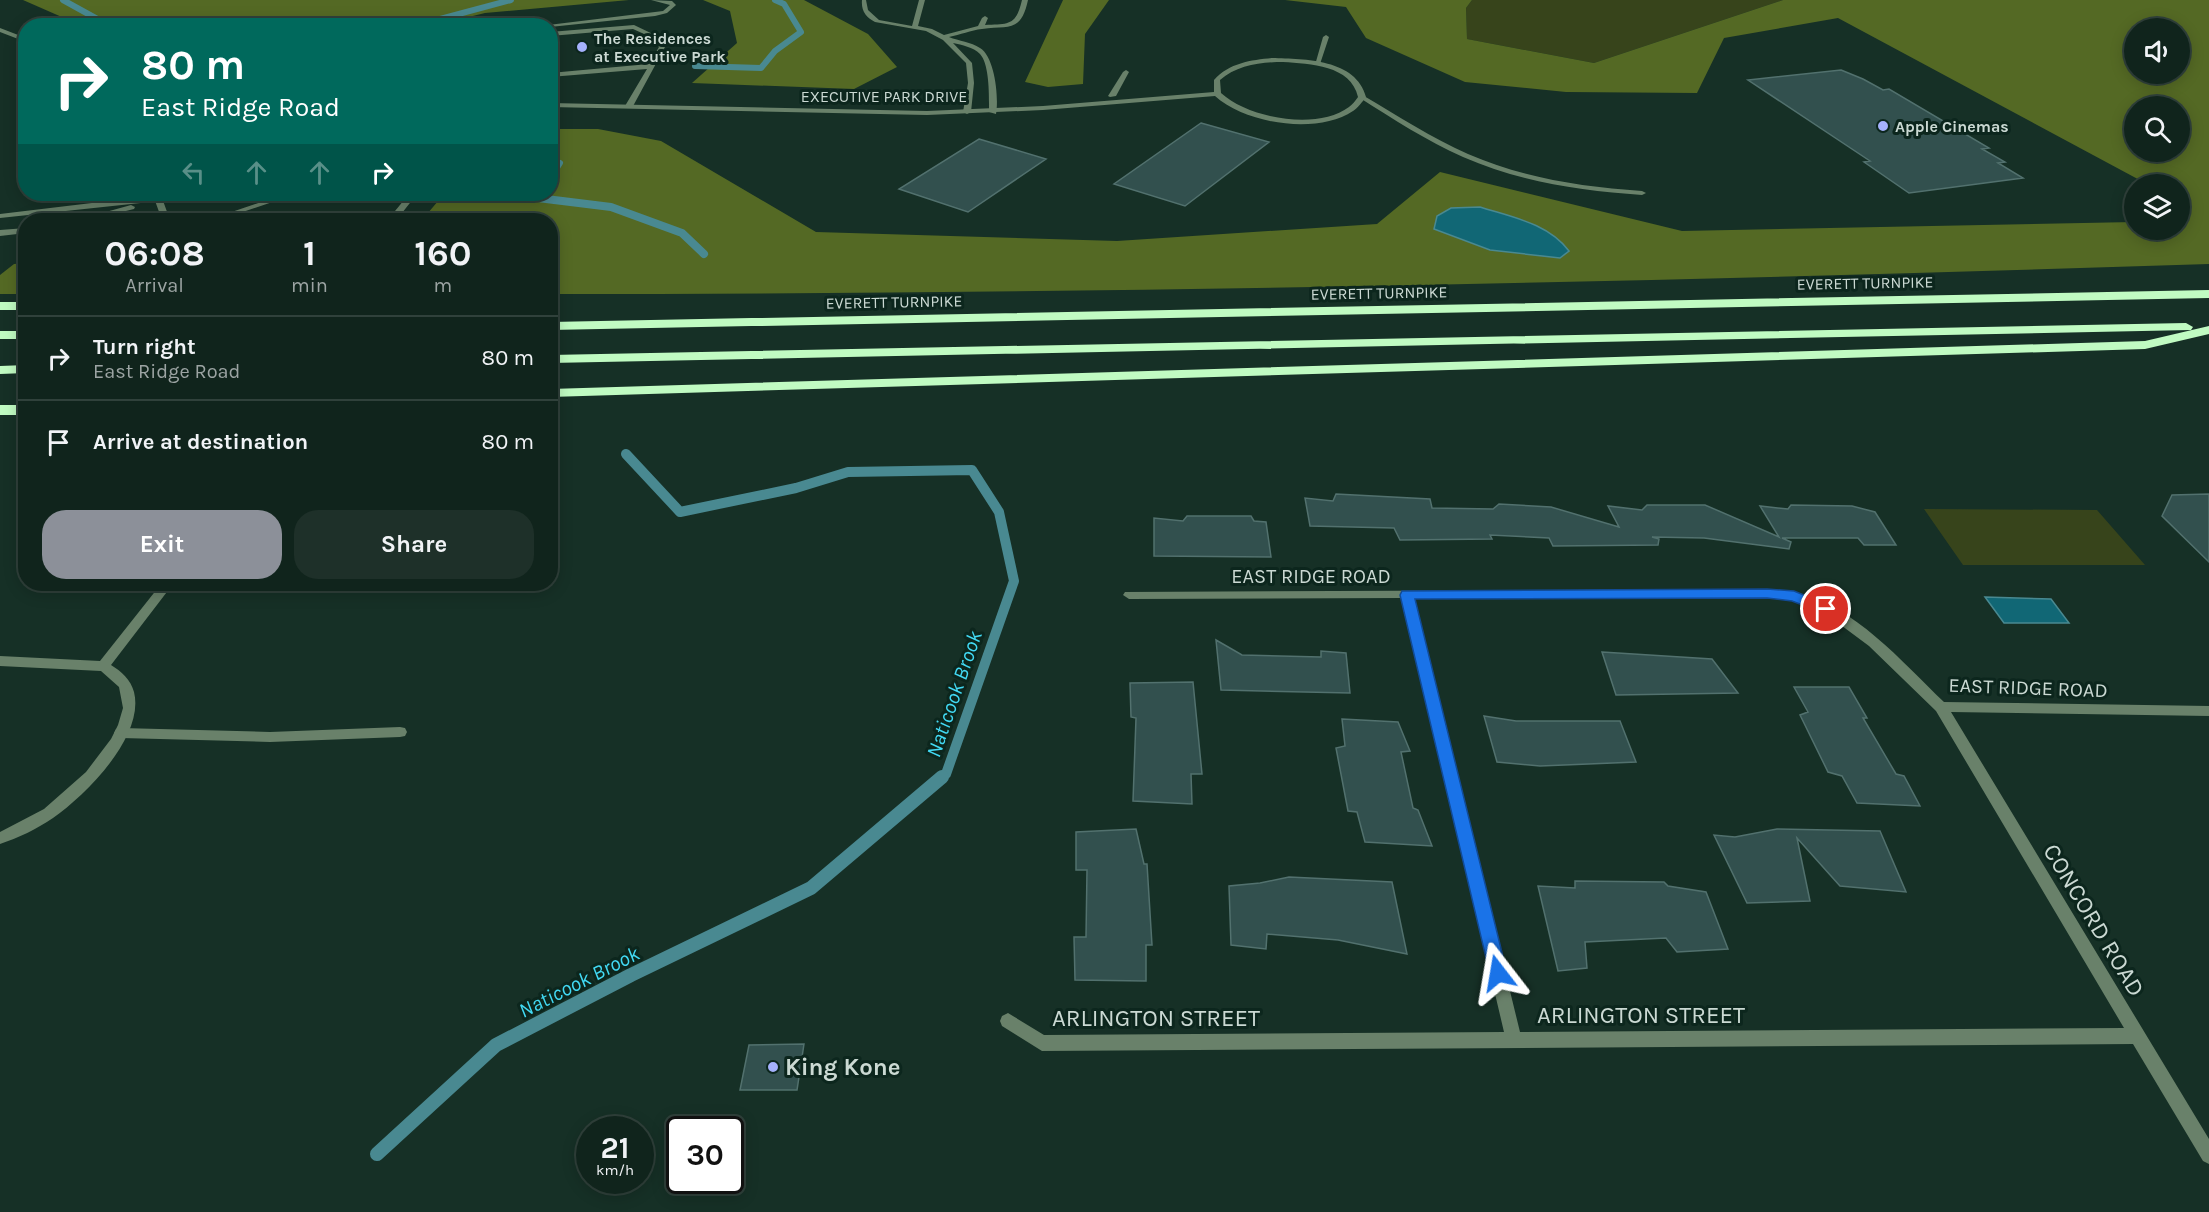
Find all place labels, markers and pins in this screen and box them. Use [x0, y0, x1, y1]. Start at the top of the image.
place label: The Residences at Executive Park [594, 29, 726, 66]
marker: The Residences at Executive Park [575, 40, 589, 54]
place label: Apple Cinemas [1895, 117, 2009, 136]
marker: Apple Cinemas [1876, 119, 1890, 133]
pin [1800, 583, 1851, 634]
place label: King Kone [785, 1053, 901, 1081]
marker: King Kone [766, 1060, 780, 1074]

